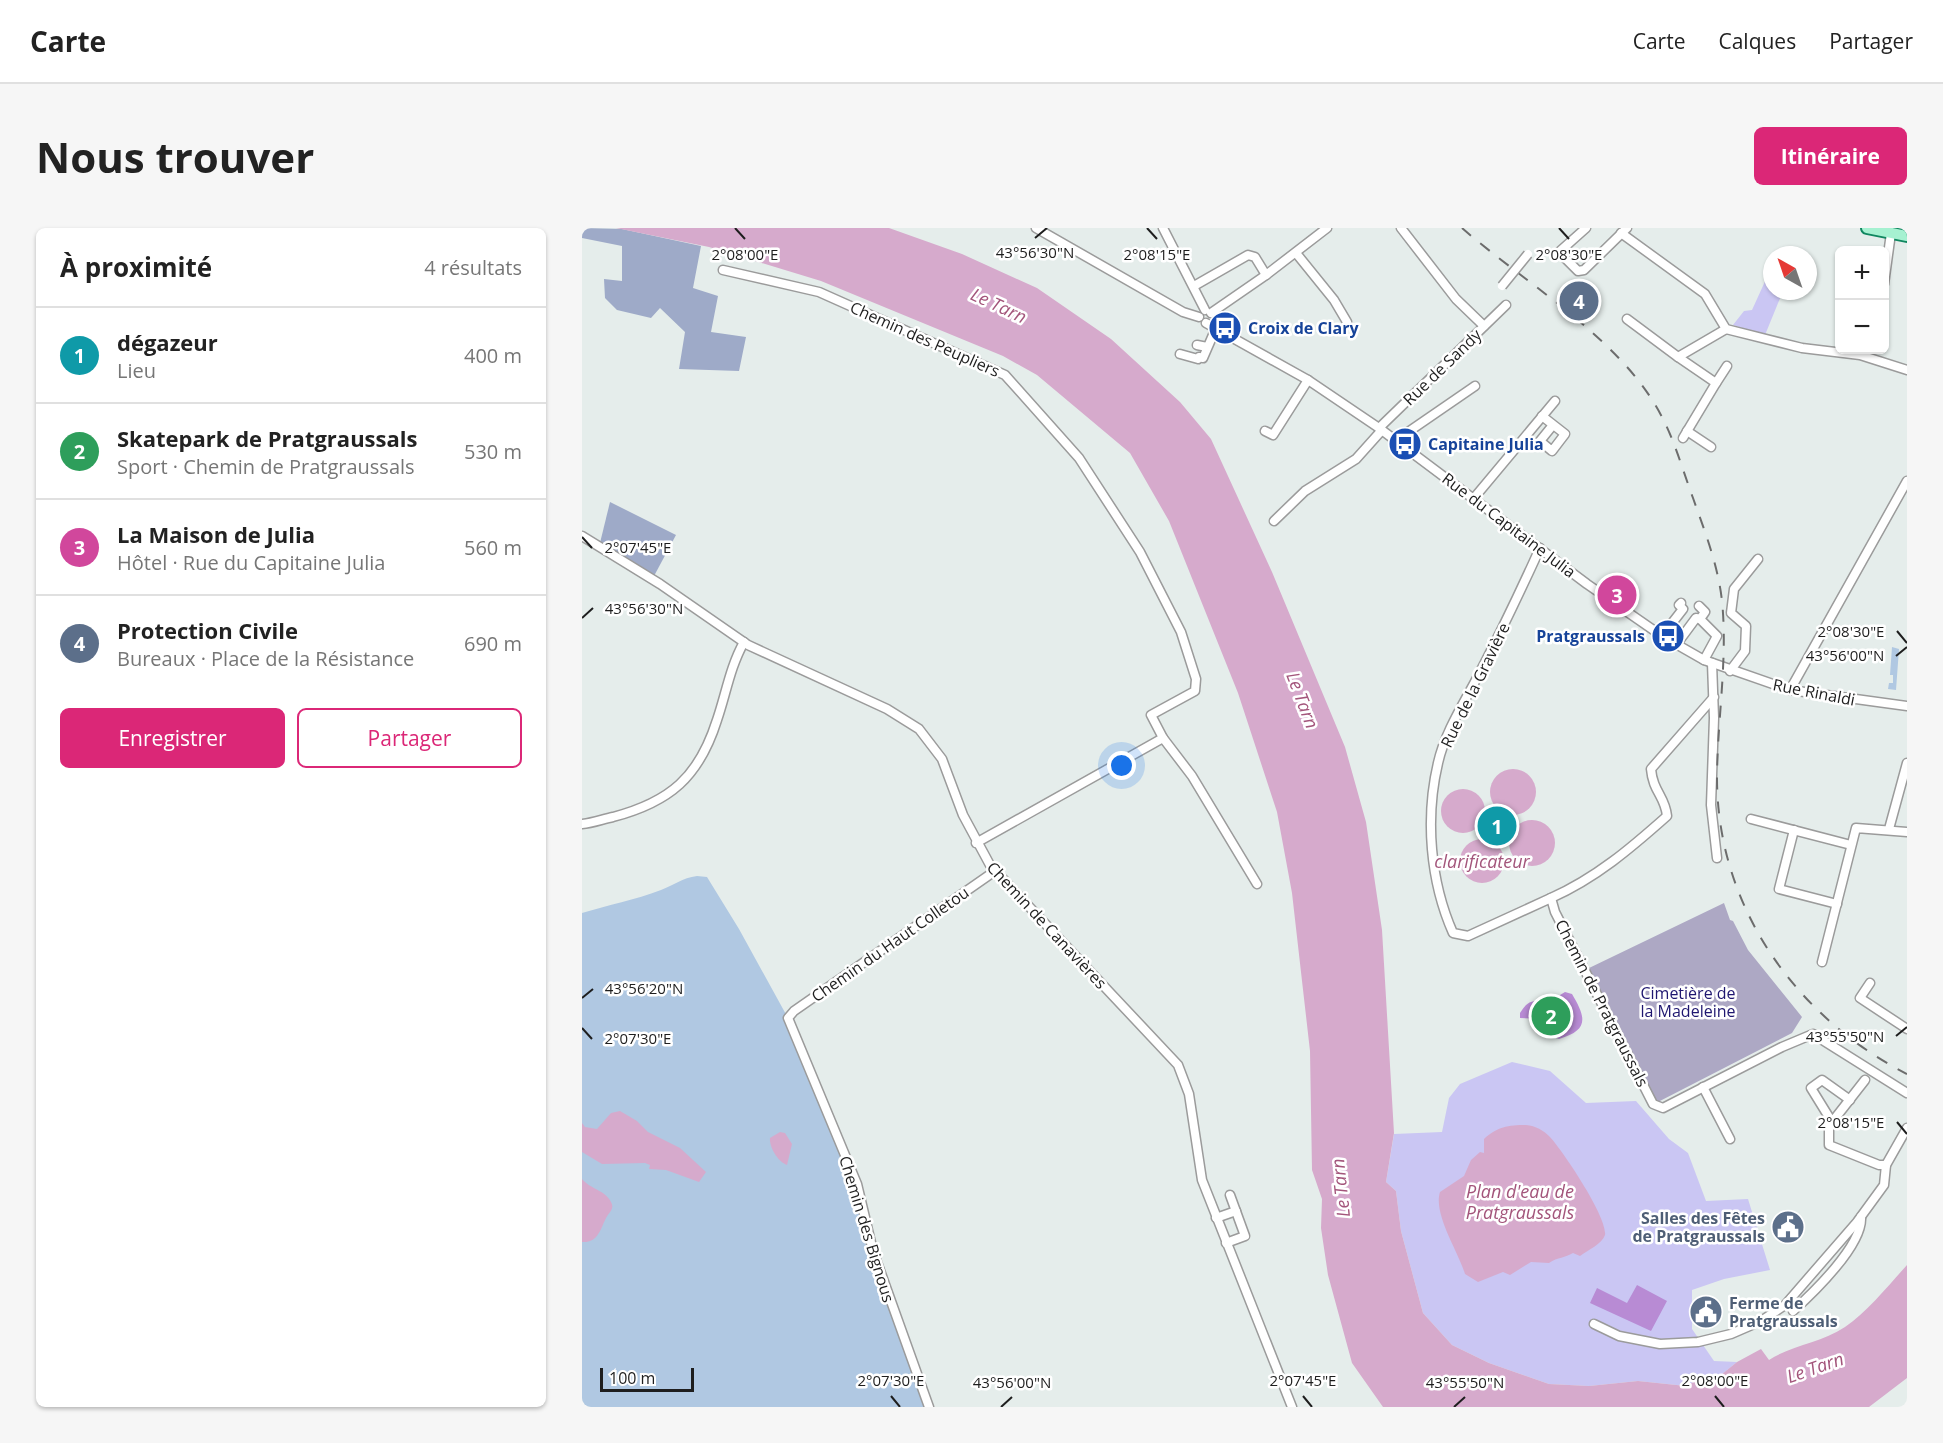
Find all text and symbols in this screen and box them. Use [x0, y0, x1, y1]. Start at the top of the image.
text: Carte [30, 22, 106, 60]
text: Carte [1633, 27, 1685, 55]
text: Calques [1718, 27, 1796, 55]
text: Partager [1829, 27, 1913, 55]
button: Itinéraire [1754, 127, 1907, 185]
text: Nous trouver [36, 128, 314, 185]
text: 43°56'30"N [996, 242, 1074, 262]
text: 2°08'00"E [712, 244, 778, 264]
text: 2°08'15"E [1124, 244, 1190, 264]
text: 2°08'30"E [1536, 244, 1602, 264]
north arrow [1763, 246, 1817, 300]
map controls [1835, 246, 1889, 354]
button: + [1835, 246, 1889, 300]
text: À proximité [60, 249, 212, 285]
text: 4 résultats [424, 254, 522, 281]
pin: 4 [1560, 278, 1598, 324]
water label: Le Tarn [967, 282, 1031, 328]
street label: Chemin des Peupliers [847, 296, 1003, 382]
button: − [1835, 300, 1889, 354]
bus stop icon: Croix de Clary [1207, 310, 1243, 346]
place label: Croix de Clary [1248, 317, 1359, 339]
street label: Rue de Sandy [1398, 323, 1487, 410]
text: dégazeur [117, 327, 218, 357]
text: 1 [74, 342, 85, 369]
text: 400 m [464, 342, 522, 369]
text: Lieu [117, 357, 156, 384]
text: Skatepark de Pratgraussals [117, 423, 417, 453]
bus stop icon: Capitaine Julia [1387, 426, 1423, 462]
place label: Capitaine Julia [1428, 433, 1544, 455]
text: 2 [74, 438, 85, 465]
text: 530 m [464, 438, 522, 465]
text: Sport · Chemin de Pratgraussals [117, 453, 415, 480]
street label: Rue du Capitaine Julia [1438, 467, 1580, 583]
text: La Maison de Julia [117, 519, 315, 549]
text: 3 [74, 534, 85, 561]
text: 560 m [464, 534, 522, 561]
text: 2°07'45"E [605, 537, 671, 557]
text: Hôtel · Rue du Capitaine Julia [117, 549, 385, 576]
pin: 3 [1598, 572, 1636, 617]
text: 43°56'30"N [605, 598, 683, 618]
text: Protection Civile [117, 615, 298, 645]
bus stop icon: Pratgraussals [1650, 618, 1686, 654]
street label: Rue de la Gravière [1435, 619, 1515, 751]
text: 2°08'30"E [1818, 621, 1884, 641]
place label: Pratgraussals [1536, 625, 1645, 647]
text: 4 [74, 630, 85, 657]
text: 690 m [464, 630, 522, 657]
text: Bureaux · Place de la Résistance [117, 645, 414, 672]
text: 43°56'00"N [1806, 645, 1884, 665]
water label: Le Tarn [1281, 668, 1325, 732]
street label: Rue Rinaldi [1771, 673, 1857, 711]
button: Enregistrer [60, 708, 285, 768]
button: Partager [297, 708, 522, 768]
your location [1107, 751, 1136, 780]
pin: 1 [1478, 804, 1516, 848]
water label: clarificateur [1434, 849, 1531, 873]
street label: Chemin de Canavières [982, 857, 1112, 993]
street label: Chemin du Haut Colletou [807, 881, 973, 1007]
street label: Chemin de Pratgraussals [1550, 916, 1654, 1090]
text: 43°56'20"N [605, 978, 683, 998]
park label: Cimetière de la Madeleine [1640, 982, 1736, 1022]
pin: 2 [1532, 994, 1570, 1038]
text: 43°55'50"N [1806, 1026, 1884, 1046]
text: 2°07'30"E [605, 1028, 671, 1048]
text: 2°08'15"E [1818, 1112, 1884, 1132]
street label: Chemin des Bignous [834, 1153, 900, 1305]
water label: Le Tarn [1325, 1157, 1355, 1219]
water label: Plan d'eau de Pratgraussals [1466, 1179, 1574, 1224]
place label: Salles des Fêtes de Pratgraussals [1632, 1207, 1765, 1247]
public building icon: Salles des Fêtes de Pratgraussals [1770, 1209, 1806, 1245]
place label: Ferme de Pratgraussals [1729, 1292, 1838, 1332]
public building icon: Ferme de Pratgraussals [1688, 1294, 1724, 1330]
water label: Le Tarn [1783, 1346, 1847, 1388]
scale bar [600, 1365, 694, 1392]
text: 100 m [609, 1367, 655, 1389]
text: 2°07'30"E [858, 1370, 924, 1390]
text: 2°07'45"E [1270, 1370, 1336, 1390]
text: 2°08'00"E [1682, 1370, 1748, 1390]
text: 43°56'00"N [973, 1372, 1051, 1392]
text: 43°55'50"N [1426, 1372, 1504, 1392]

